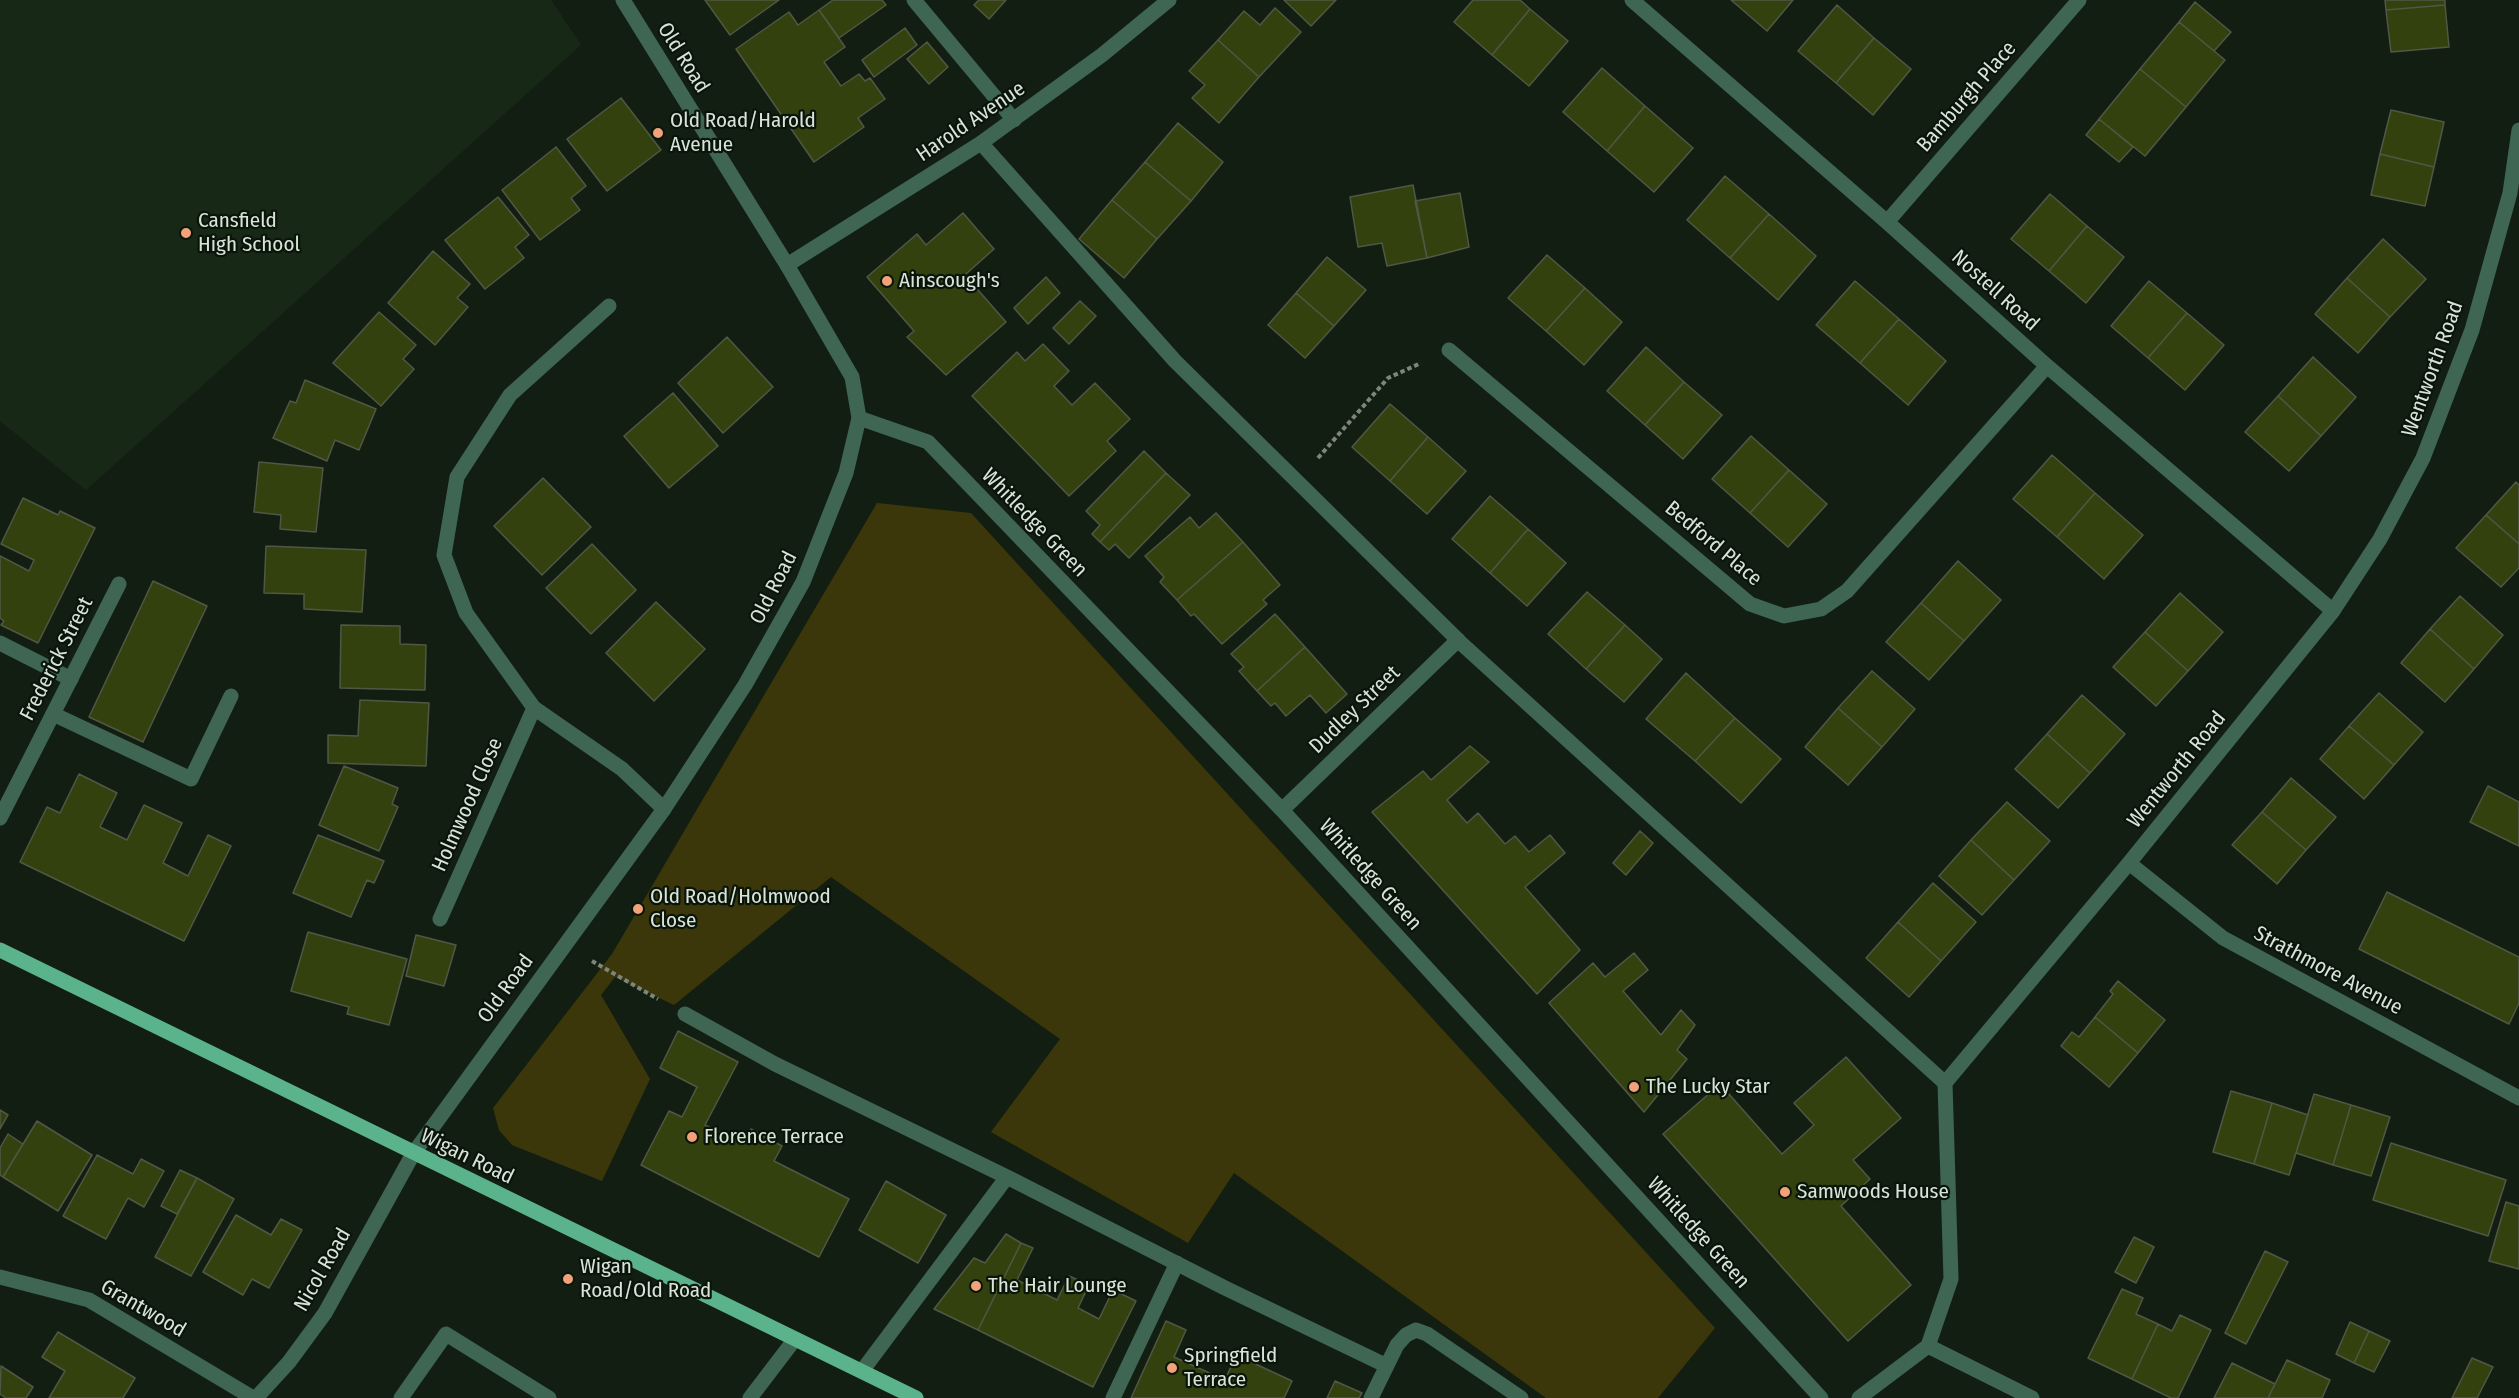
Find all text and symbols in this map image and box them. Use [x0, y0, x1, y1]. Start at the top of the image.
street label: Old Road [652, 18, 714, 98]
street label: Bamburgh Place [1912, 36, 2022, 158]
street label: Harold Avenue [912, 76, 1030, 168]
place label: Old Road/Harold Avenue [670, 108, 816, 158]
marker: Old Road/Harold Avenue [651, 126, 665, 140]
place label: Cansfield High School [198, 208, 300, 258]
marker: Cansfield High School [179, 226, 193, 240]
street label: Nostell Road [1946, 245, 2044, 337]
place label: Ainscough's [899, 268, 1000, 294]
marker: Ainscough's [880, 274, 894, 288]
street label: Wentworth Road [2397, 298, 2469, 440]
street label: Whitledge Green [976, 463, 1092, 583]
street label: Bedford Place [1659, 496, 1767, 592]
street label: Old Road [745, 547, 803, 629]
street label: Frederick Street [15, 593, 99, 725]
street label: Dudley Street [1304, 661, 1406, 759]
street label: Wentworth Road [2122, 707, 2232, 833]
street label: Holmwood Close [427, 734, 509, 876]
street label: Whitledge Green [1313, 814, 1427, 936]
place label: Old Road/Holmwood Close [650, 884, 831, 934]
marker: Old Road/Holmwood Close [631, 902, 645, 916]
street label: Strathmore Avenue [2249, 921, 2407, 1021]
street label: Old Road [473, 950, 539, 1028]
place label: The Lucky Star [1646, 1074, 1770, 1100]
marker: The Lucky Star [1627, 1080, 1641, 1094]
street label: Wigan Road [416, 1124, 518, 1190]
place label: Florence Terrace [704, 1124, 844, 1150]
marker: Florence Terrace [685, 1130, 699, 1144]
street label: Whitledge Green [1641, 1172, 1755, 1294]
place label: Samwoods House [1797, 1179, 1949, 1205]
marker: Samwoods House [1778, 1185, 1792, 1199]
street label: Nicol Road [289, 1224, 357, 1316]
place label: Wigan Road/Old Road [580, 1254, 711, 1304]
marker: Wigan Road/Old Road [561, 1272, 575, 1286]
place label: The Hair Lounge [988, 1273, 1127, 1299]
street label: Grantwood [96, 1275, 190, 1343]
marker: The Hair Lounge [969, 1279, 983, 1293]
place label: Springfield Terrace [1184, 1343, 1277, 1393]
marker: Springfield Terrace [1165, 1361, 1179, 1375]

